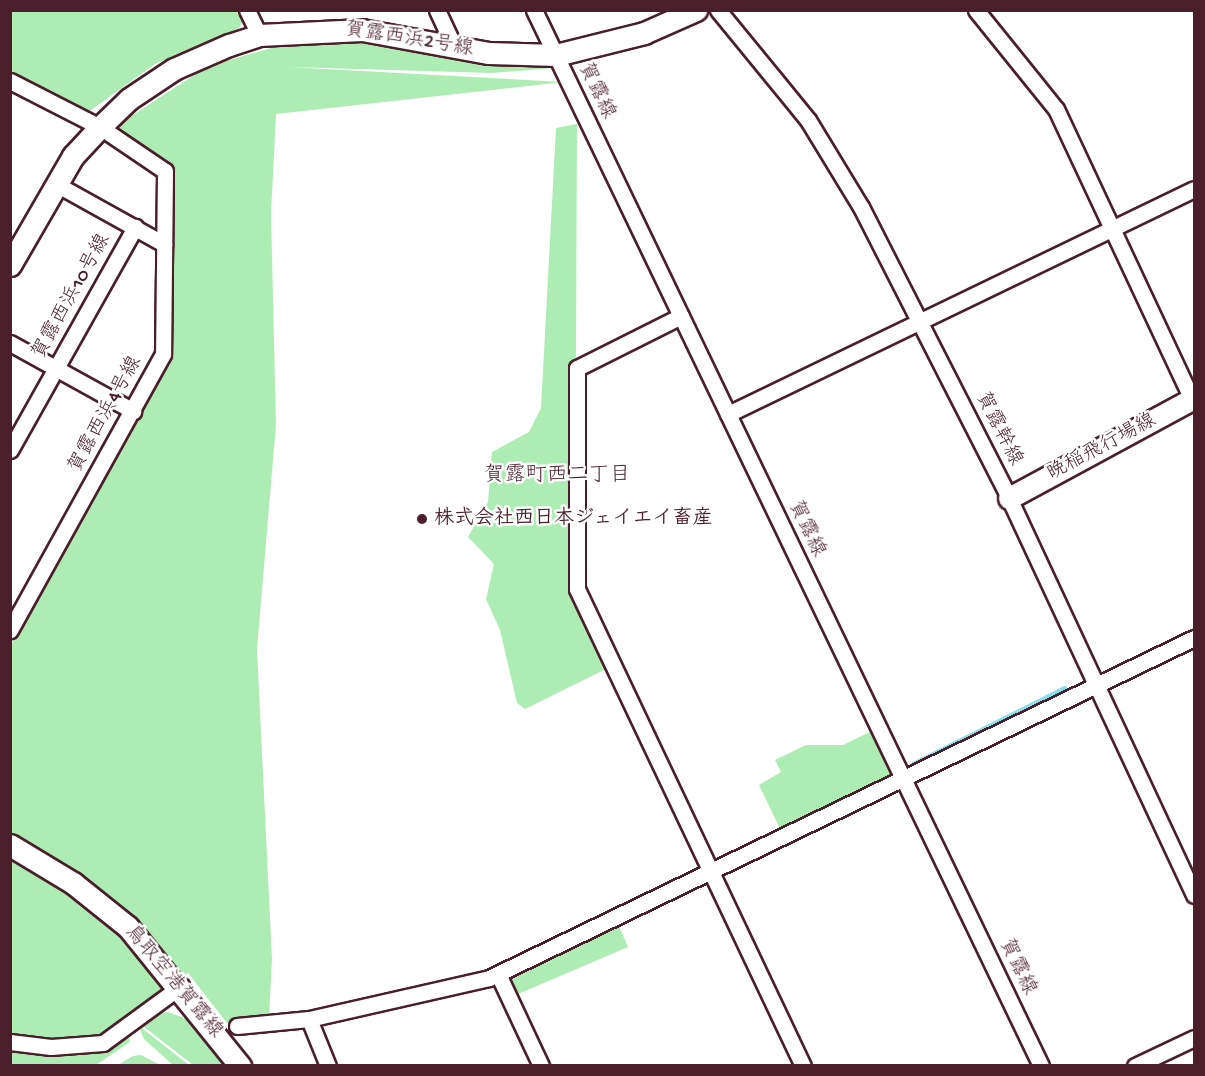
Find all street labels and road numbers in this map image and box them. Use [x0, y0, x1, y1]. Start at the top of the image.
street label: 賀露西浜2号線 [343, 18, 475, 62]
street label: 賀露線 [572, 59, 620, 123]
street label: 賀露西浜10号線 [28, 230, 116, 364]
street label: 賀露西浜4号線 [64, 353, 148, 477]
street label: 賀露幹線 [969, 388, 1027, 470]
street label: 晩稲飛行場線 [1043, 409, 1161, 487]
street label: 賀露線 [782, 497, 830, 561]
street label: 鳥取空港賀露線 [119, 921, 227, 1043]
street label: 賀露線 [993, 935, 1041, 999]

